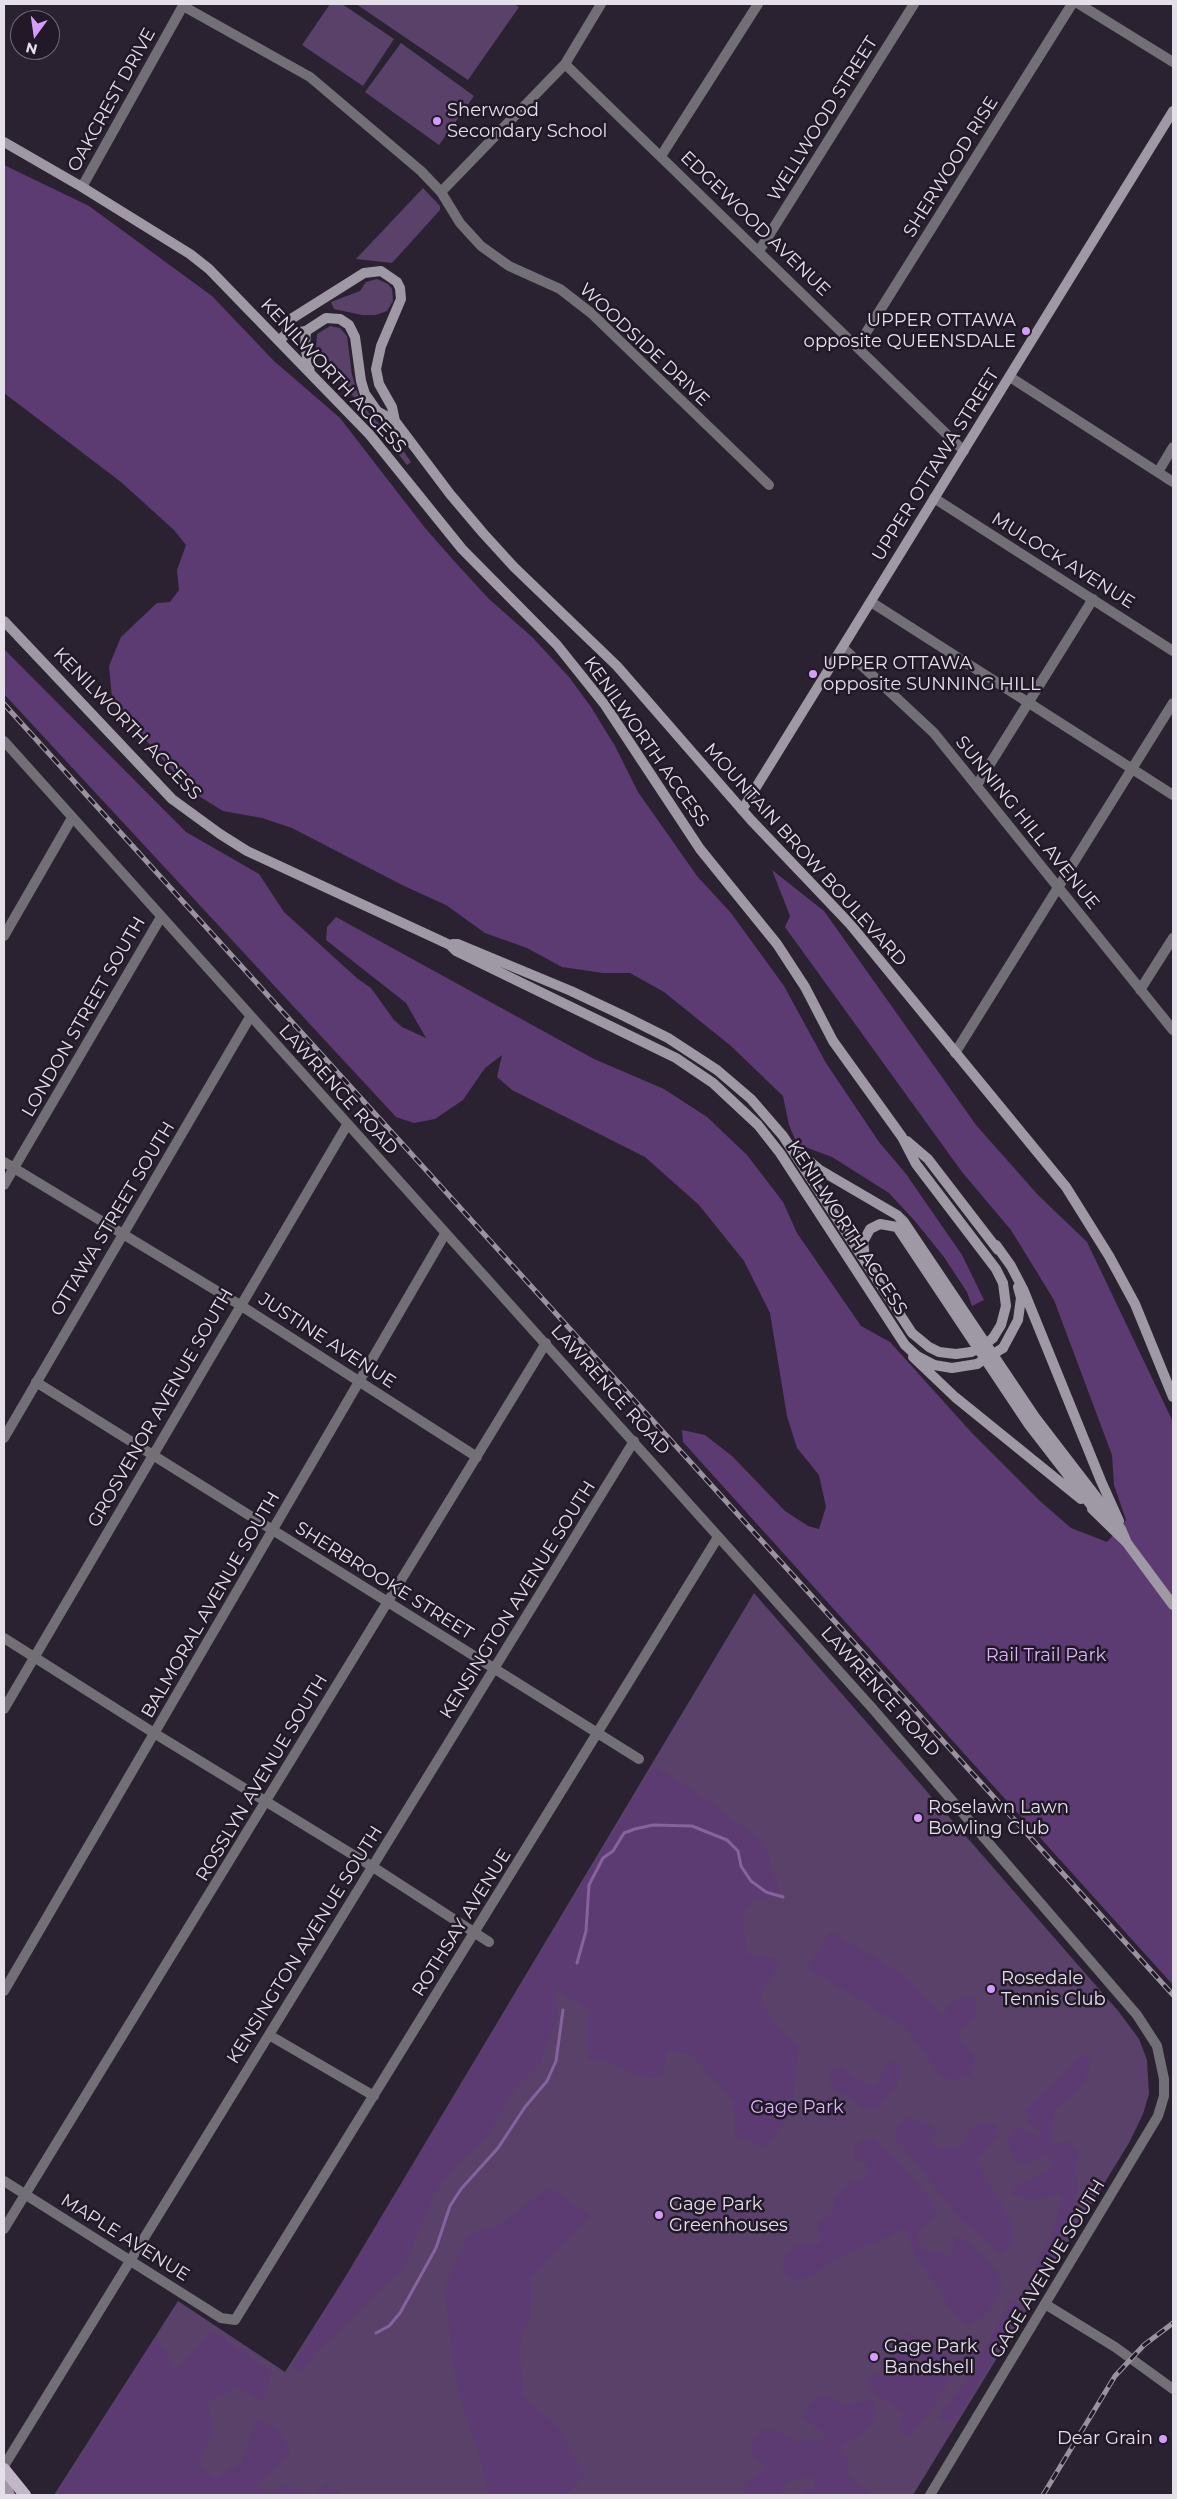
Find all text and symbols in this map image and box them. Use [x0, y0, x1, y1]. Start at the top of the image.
north arrow [10, 10, 60, 60]
street label: OAKCREST DRIVE [64, 24, 160, 176]
street label: WELLWOOD STREET [763, 33, 883, 205]
text: N [24, 38, 39, 59]
street label: SHERWOOD RISE [899, 93, 1003, 241]
place label: Sherwood Secondary School [447, 100, 607, 142]
marker: Sherwood Secondary School [431, 115, 443, 127]
street label: EDGEWOOD AVENUE [676, 147, 834, 301]
street label: WOODSIDE DRIVE [574, 279, 714, 411]
street label: KENILWORTH ACCESS [256, 294, 410, 458]
place label: UPPER OTTAWA opposite QUEENSDALE [804, 310, 1016, 352]
marker: UPPER OTTAWA opposite QUEENSDALE [1020, 325, 1032, 337]
street label: UPPER OTTAWA STREET [868, 365, 1004, 565]
street label: MULOCK AVENUE [987, 508, 1139, 614]
street label: KENILWORTH ACCESS [49, 643, 205, 805]
street label: KENILWORTH ACCESS [579, 652, 713, 832]
place label: UPPER OTTAWA opposite SUNNING HILL [823, 653, 1041, 696]
marker: UPPER OTTAWA opposite SUNNING HILL [807, 668, 819, 680]
street label: SUNNING HILL AVENUE [950, 732, 1104, 914]
street label: MOUNTAIN BROW BOULEVARD [699, 739, 911, 971]
street label: LONDON STREET SOUTH [18, 913, 150, 1121]
street label: LAWRENCE ROAD [274, 1021, 402, 1159]
street label: OTTAWA STREET SOUTH [46, 1118, 180, 1320]
street label: KENILWORTH ACCESS [782, 1137, 912, 1319]
street label: GROSVENOR AVENUE SOUTH [84, 1285, 238, 1531]
street label: JUSTINE AVENUE [255, 1289, 399, 1393]
street label: LAWRENCE ROAD [546, 1321, 674, 1459]
street label: KENSINGTON AVENUE SOUTH [436, 1477, 600, 1723]
street label: BALMORAL AVENUE SOUTH [137, 1488, 285, 1722]
street label: SHERBROOKE STREET [291, 1517, 477, 1645]
street label: LAWRENCE ROAD [816, 1623, 944, 1761]
park label: Rail Trail Park [986, 1645, 1106, 1667]
street label: ROSSLYN AVENUE SOUTH [192, 1671, 332, 1885]
place label: Roselawn Lawn Bowling Club [928, 1797, 1069, 1840]
marker: Roselawn Lawn Bowling Club [912, 1812, 924, 1824]
street label: KENSINGTON AVENUE SOUTH [223, 1822, 387, 2068]
street label: ROTHSAY AVENUE [408, 1845, 516, 2001]
place label: Rosedale Tennis Club [1001, 1968, 1106, 2010]
marker: Rosedale Tennis Club [985, 1983, 997, 1995]
park label: Gage Park [750, 2097, 844, 2119]
street label: GAGE AVENUE SOUTH [986, 2176, 1110, 2362]
street label: MAPLE AVENUE [57, 2190, 193, 2286]
place label: Gage Park Greenhouses [669, 2194, 788, 2236]
marker: Gage Park Greenhouses [653, 2209, 665, 2221]
place label: Gage Park Bandshell [884, 2336, 978, 2378]
marker: Gage Park Bandshell [868, 2351, 880, 2363]
place label: Dear Grain [1057, 2428, 1153, 2450]
marker: Dear Grain [1157, 2433, 1169, 2445]

